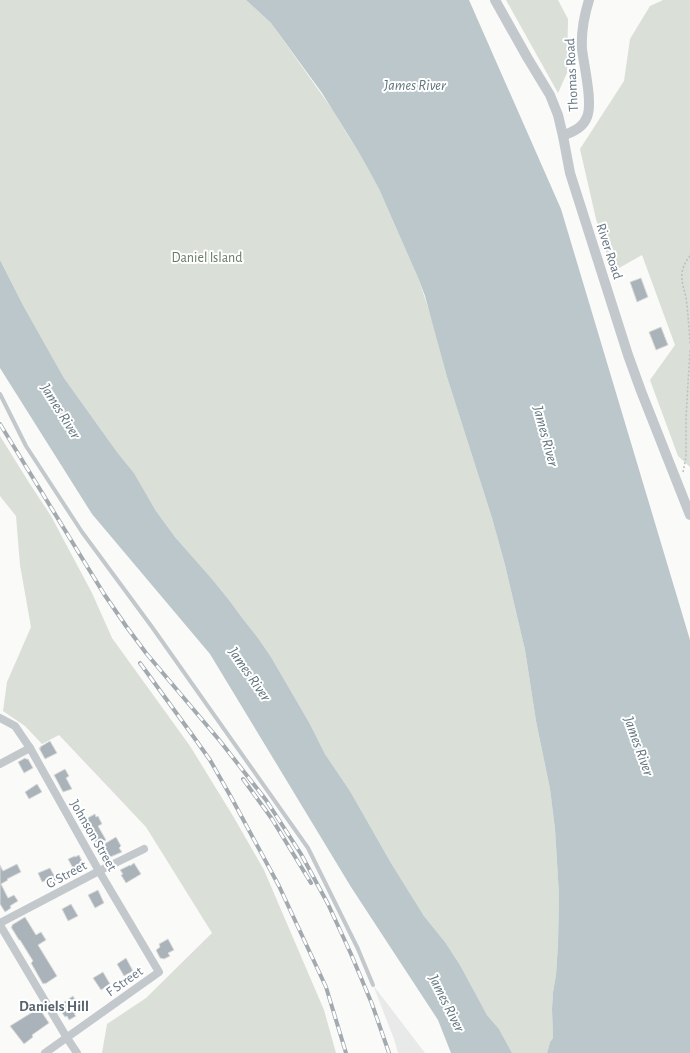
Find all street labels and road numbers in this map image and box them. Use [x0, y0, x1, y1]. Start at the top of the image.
street label: Thomas Road [563, 38, 581, 112]
street label: River Road [593, 222, 625, 281]
street label: Johnson Street [67, 797, 119, 874]
street label: G Street [44, 858, 90, 891]
street label: F Street [104, 964, 146, 999]

